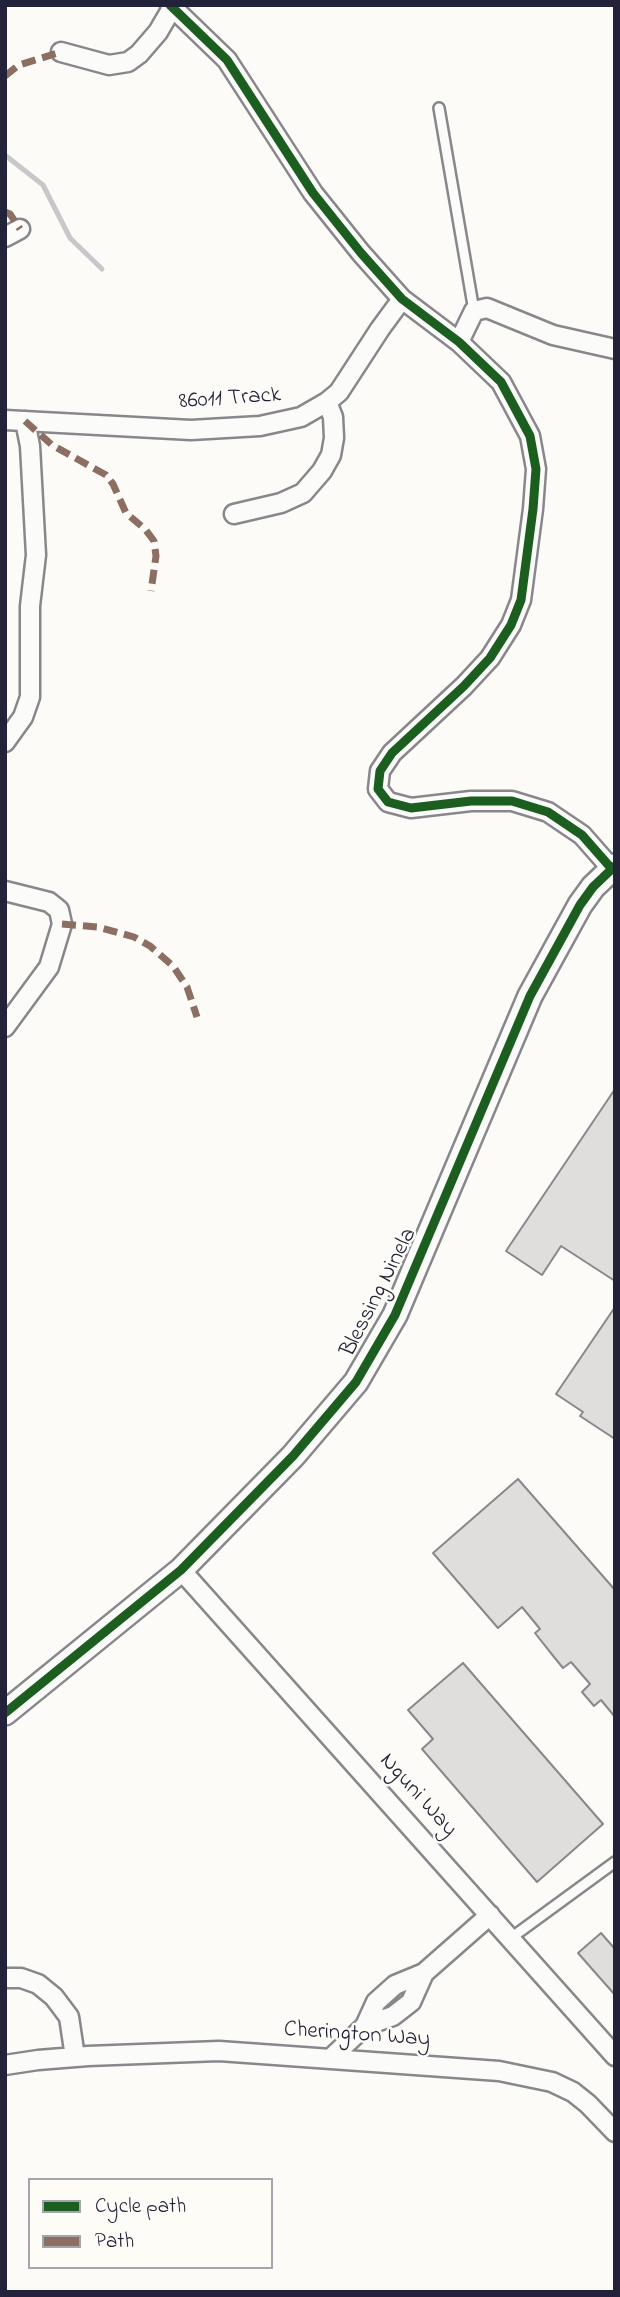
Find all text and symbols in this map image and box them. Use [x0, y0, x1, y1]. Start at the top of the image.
street label: 86011 Track [178, 383, 282, 417]
street label: Blessing Ninela [336, 1224, 424, 1362]
street label: Nguni Way [372, 1748, 462, 1844]
street label: Cherington Way [283, 2017, 431, 2055]
legend [28, 2178, 273, 2269]
text: Cycle path [95, 2192, 186, 2222]
text: Path [95, 2227, 134, 2257]

